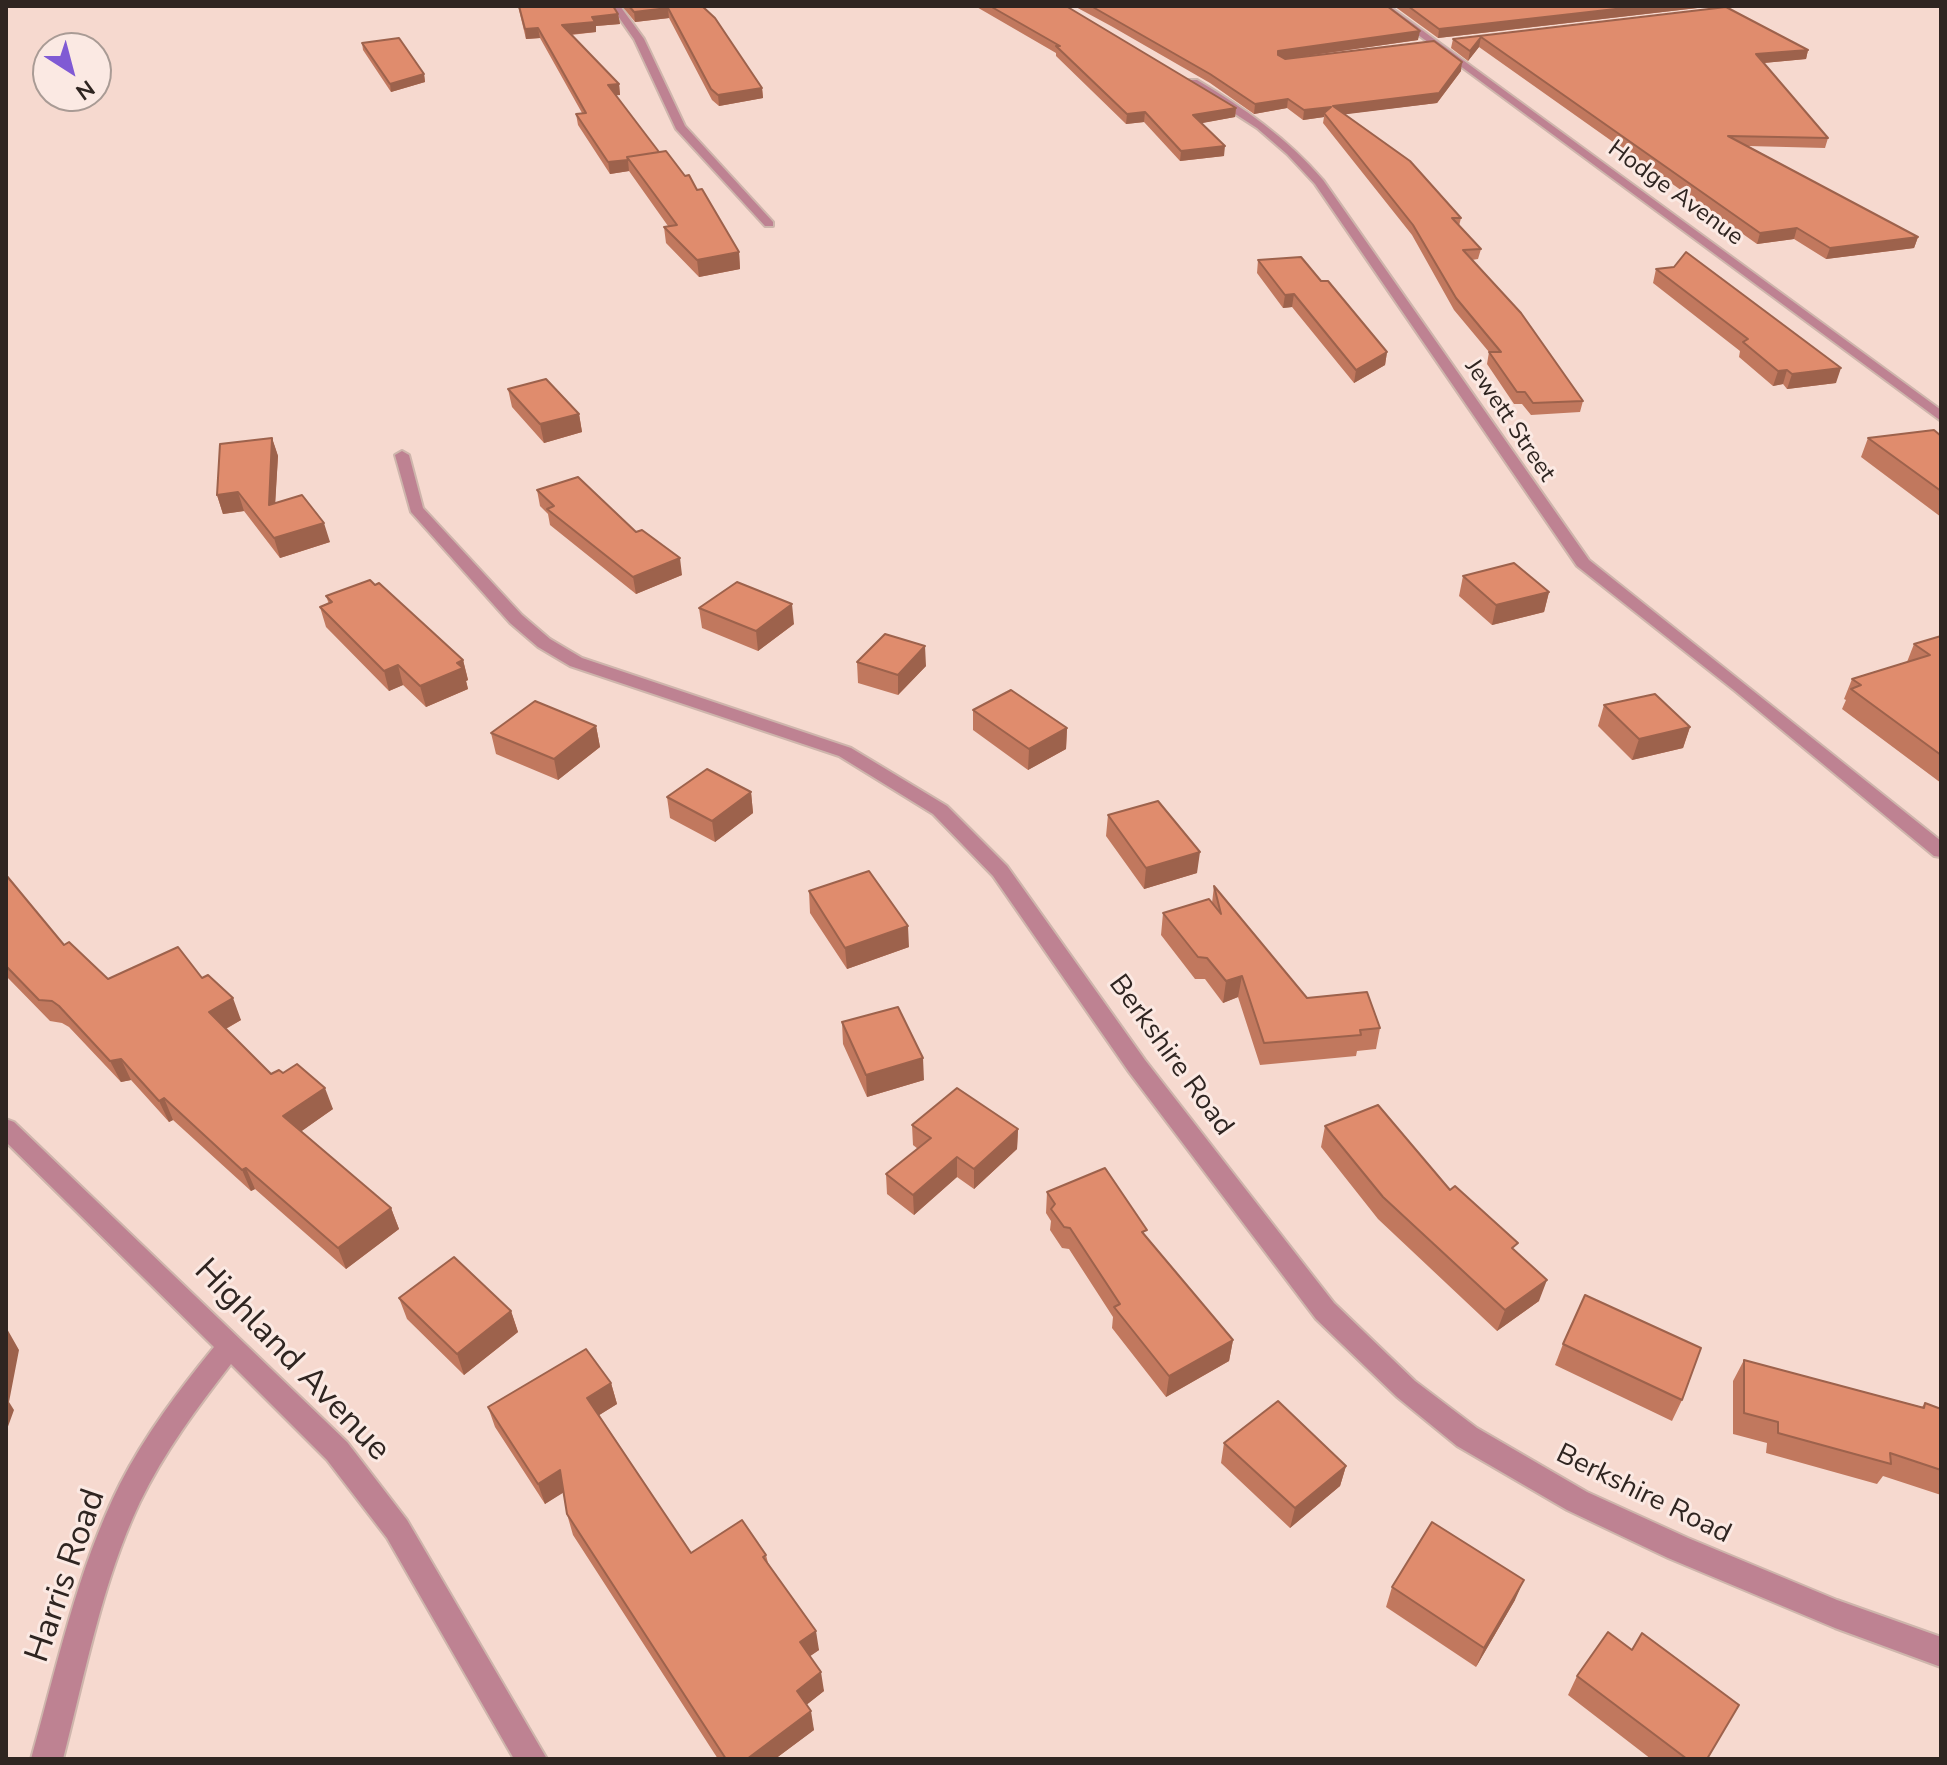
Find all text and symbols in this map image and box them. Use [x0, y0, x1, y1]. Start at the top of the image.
north arrow [32, 32, 112, 112]
text: N [69, 73, 100, 107]
street label: Hodge Avenue [1602, 135, 1748, 253]
street label: Jewett Street [1458, 354, 1560, 488]
street label: Berkshire Road [1100, 969, 1240, 1143]
street label: Highland Avenue [184, 1252, 398, 1470]
street label: Berkshire Road [1550, 1438, 1736, 1552]
street label: Harris Road [18, 1484, 116, 1668]

